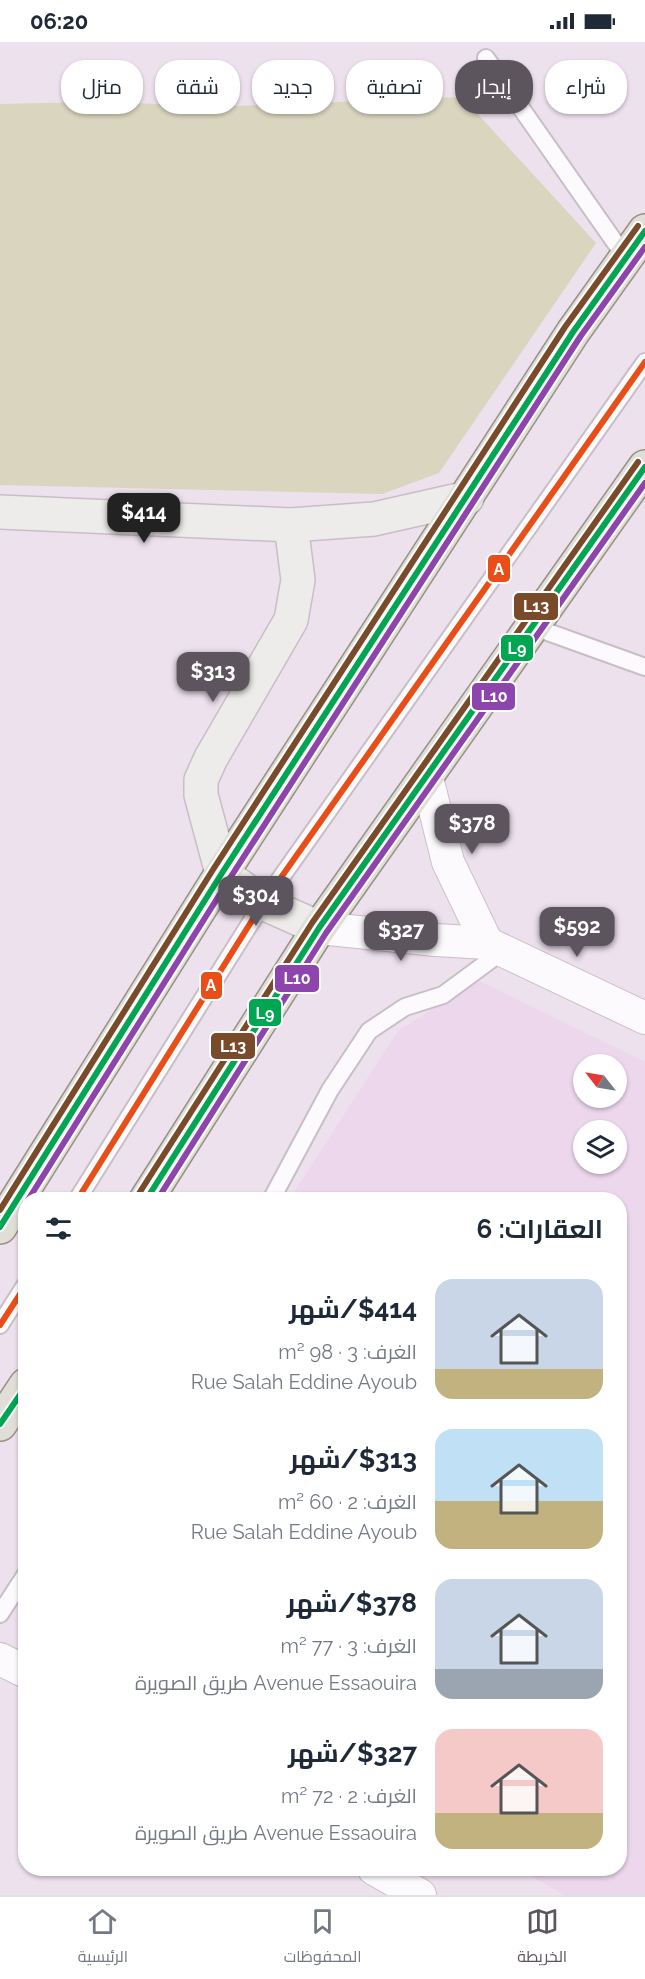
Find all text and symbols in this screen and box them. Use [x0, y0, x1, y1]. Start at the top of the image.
text: 06:20 [30, 8, 88, 34]
chip: منزل [61, 60, 143, 114]
chip: شقة [155, 60, 240, 114]
chip: جديد [252, 60, 334, 114]
chip: تصفية [346, 60, 443, 114]
chip: إيجار [455, 60, 533, 114]
chip: شراء [545, 60, 627, 114]
pin: $414 [108, 493, 180, 544]
text: $414 [121, 500, 167, 524]
line badge: A [487, 554, 511, 583]
text: A [494, 560, 505, 579]
line badge: L13 [513, 592, 559, 621]
text: L13 [523, 597, 549, 616]
line badge: L9 [500, 634, 534, 662]
text: L9 [508, 639, 526, 658]
pin: $313 [177, 652, 249, 703]
text: $313 [191, 659, 235, 683]
line badge: L10 [471, 682, 516, 711]
text: L10 [480, 687, 508, 706]
pin: $378 [436, 804, 508, 855]
text: $378 [448, 811, 496, 835]
pin: $304 [220, 876, 292, 927]
text: $304 [232, 883, 280, 907]
pin: $592 [541, 907, 613, 958]
pin: $327 [365, 911, 437, 962]
text: $592 [554, 914, 600, 938]
text: $327 [378, 918, 424, 942]
line badge: L10 [274, 964, 320, 993]
text: L10 [283, 969, 311, 988]
line badge: A [200, 971, 223, 1000]
text: A [206, 976, 217, 995]
line badge: L9 [248, 998, 282, 1027]
text: L9 [256, 1004, 274, 1023]
line badge: L13 [210, 1032, 256, 1060]
text: L13 [220, 1037, 246, 1056]
north arrow [573, 1054, 627, 1108]
map controls [573, 1054, 627, 1174]
button: layers [573, 1120, 627, 1174]
icon: filters [42, 1212, 75, 1245]
text: العقارات: 6 [476, 1214, 603, 1244]
text: $414/شهر [289, 1294, 417, 1324]
icon: home [483, 1303, 555, 1375]
text: الغرف: 3 · 98 m² [278, 1340, 417, 1364]
text: Rue Salah Eddine Ayoub [191, 1370, 417, 1394]
text: $313/شهر [290, 1444, 417, 1474]
icon: home [483, 1453, 555, 1525]
text: الغرف: 2 · 60 m² [278, 1490, 417, 1514]
text: Rue Salah Eddine Ayoub [191, 1520, 417, 1544]
text: $378/شهر [287, 1588, 417, 1618]
icon: home [483, 1603, 555, 1675]
text: الغرف: 3 · 77 m² [281, 1634, 417, 1658]
text: Avenue Essaouira طريق الصويرة [135, 1671, 417, 1695]
text: $327/شهر [288, 1738, 417, 1768]
icon: home [483, 1753, 555, 1825]
text: الغرف: 2 · 72 m² [281, 1784, 417, 1808]
text: Avenue Essaouira طريق الصويرة [135, 1821, 417, 1845]
tab: الرئيسية [78, 1905, 128, 1971]
tab: المحفوظات [284, 1905, 362, 1971]
tab: الخريطة [517, 1905, 567, 1971]

